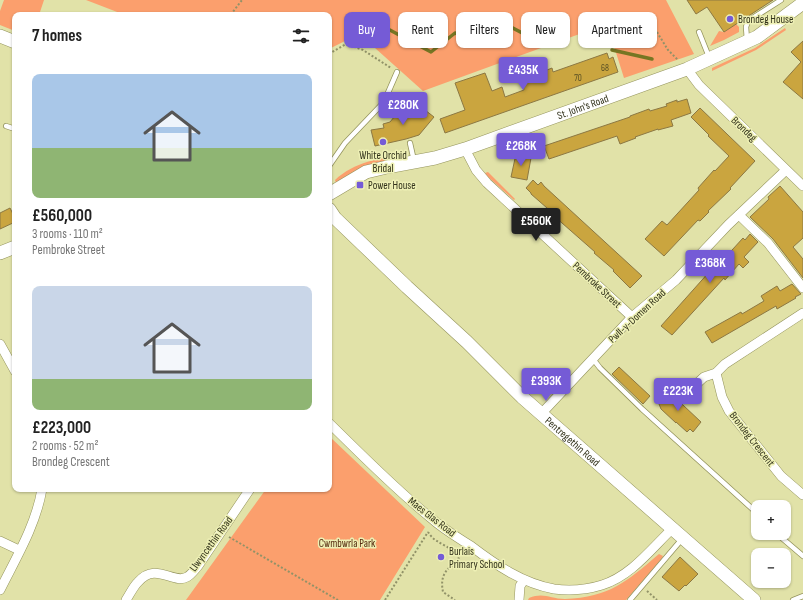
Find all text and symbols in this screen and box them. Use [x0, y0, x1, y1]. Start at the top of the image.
chip: Buy [344, 12, 390, 48]
chip: Rent [398, 12, 448, 48]
chip: Filters [456, 12, 513, 48]
chip: New [521, 12, 570, 48]
chip: Apartment [578, 12, 657, 48]
place label: Brondeg House [738, 13, 793, 26]
marker: Brondeg House [725, 14, 735, 24]
icon: filters [290, 25, 312, 47]
text: 7 homes [32, 26, 82, 46]
pin: £435K [495, 57, 551, 91]
text: £435K [508, 62, 538, 78]
house number: 68 [601, 63, 609, 74]
house number: 70 [574, 73, 582, 84]
street label: St. John's Road [555, 91, 611, 122]
pin: £280K [375, 92, 431, 126]
text: £280K [387, 97, 419, 113]
icon: home [136, 100, 208, 172]
street label: Brondeg [728, 114, 760, 145]
pin: £268K [493, 133, 549, 167]
marker: White Orchid Bridal [378, 137, 388, 147]
text: £268K [505, 138, 537, 154]
place label: White Orchid Bridal [359, 149, 407, 175]
place label: Power House [368, 179, 416, 192]
marker: Power House [355, 180, 365, 190]
text: £560,000 [32, 206, 92, 226]
pin: £560K [508, 208, 564, 242]
text: £560K [520, 213, 552, 229]
text: 3 rooms · 110 m² [32, 226, 103, 242]
text: Pembroke Street [32, 242, 105, 258]
pin: £368K [682, 250, 738, 284]
text: £368K [694, 255, 726, 271]
street label: Pembroke Street [570, 259, 624, 311]
street label: Pwll-y-Domen Road [606, 286, 669, 346]
icon: home [136, 312, 208, 384]
pin: £393K [518, 368, 574, 402]
text: £393K [531, 373, 561, 389]
pin: £223K [650, 378, 706, 412]
text: £223K [663, 383, 693, 399]
street label: Brondeg Crescent [727, 409, 778, 469]
street label: Pentregethin Road [543, 414, 603, 469]
text: £223,000 [32, 418, 91, 438]
text: 2 rooms · 52 m² [32, 438, 99, 454]
text: Brondeg Crescent [32, 454, 110, 470]
street label: Maes Glas Road [406, 494, 459, 540]
map controls [751, 500, 791, 588]
button: + [751, 500, 791, 540]
street label: Llwyncethin Road [187, 514, 236, 574]
park label: Cwmbwrla Park [319, 537, 376, 550]
place label: Burlais Primary School [449, 545, 504, 571]
button: − [751, 548, 791, 588]
marker: Burlais Primary School [436, 552, 446, 562]

